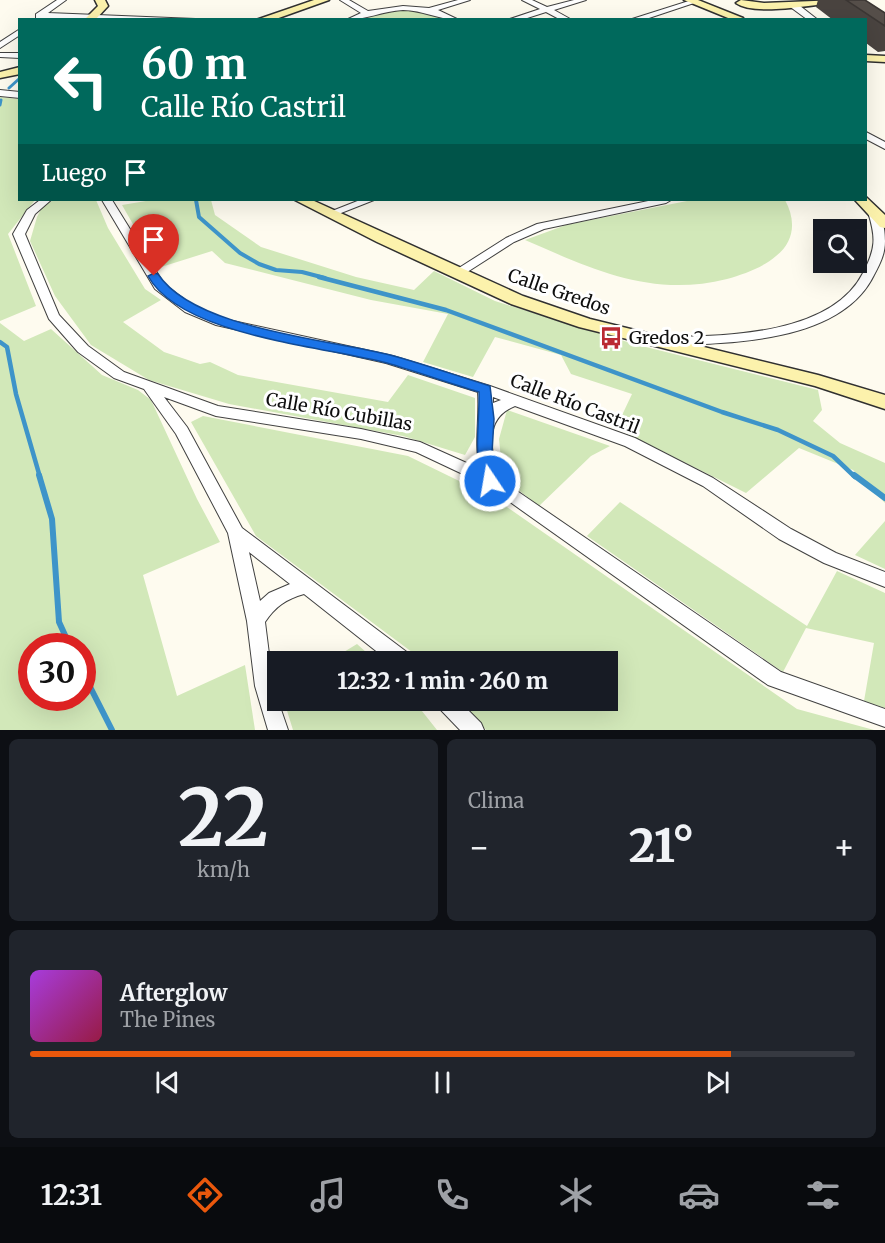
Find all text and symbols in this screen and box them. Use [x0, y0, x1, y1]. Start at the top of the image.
text: 60 m [141, 38, 247, 90]
icon: left [42, 42, 120, 120]
text: Calle Río Castril [141, 90, 346, 124]
icon: arrive [119, 156, 152, 189]
text: Luego [42, 159, 107, 187]
pin [128, 214, 179, 276]
map controls [813, 219, 867, 273]
button: search [813, 219, 867, 273]
icon: arrive [137, 223, 170, 256]
street label: Calle Gredos [505, 263, 614, 320]
bus stop icon: Gredos 2 [598, 325, 624, 351]
place label: Gredos 2 [629, 326, 704, 349]
street label: Calle Río Castril [507, 368, 643, 439]
street label: Calle Río Cubillas [264, 387, 414, 436]
position arrow [458, 449, 522, 513]
speed limit sign: 30 [18, 633, 96, 711]
text: 12:32 · 1 min · 260 m [337, 667, 548, 695]
text: 22 [178, 769, 269, 867]
text: Clima [468, 788, 524, 813]
text: 21° [629, 818, 694, 874]
text: − [468, 827, 490, 868]
text: + [833, 827, 855, 868]
text: km/h [197, 857, 250, 882]
text: Afterglow [120, 979, 227, 1007]
text: The Pines [120, 1007, 215, 1032]
icon: previous [151, 1066, 184, 1099]
icon: pause [426, 1066, 459, 1099]
icon: next [701, 1066, 734, 1099]
icon: directions [184, 1174, 226, 1216]
icon: music [307, 1174, 349, 1216]
icon: phone [431, 1174, 473, 1216]
icon: climate [555, 1174, 597, 1216]
icon: car [678, 1174, 720, 1216]
icon: filters [802, 1174, 844, 1216]
text: 12:31 [41, 1178, 102, 1212]

